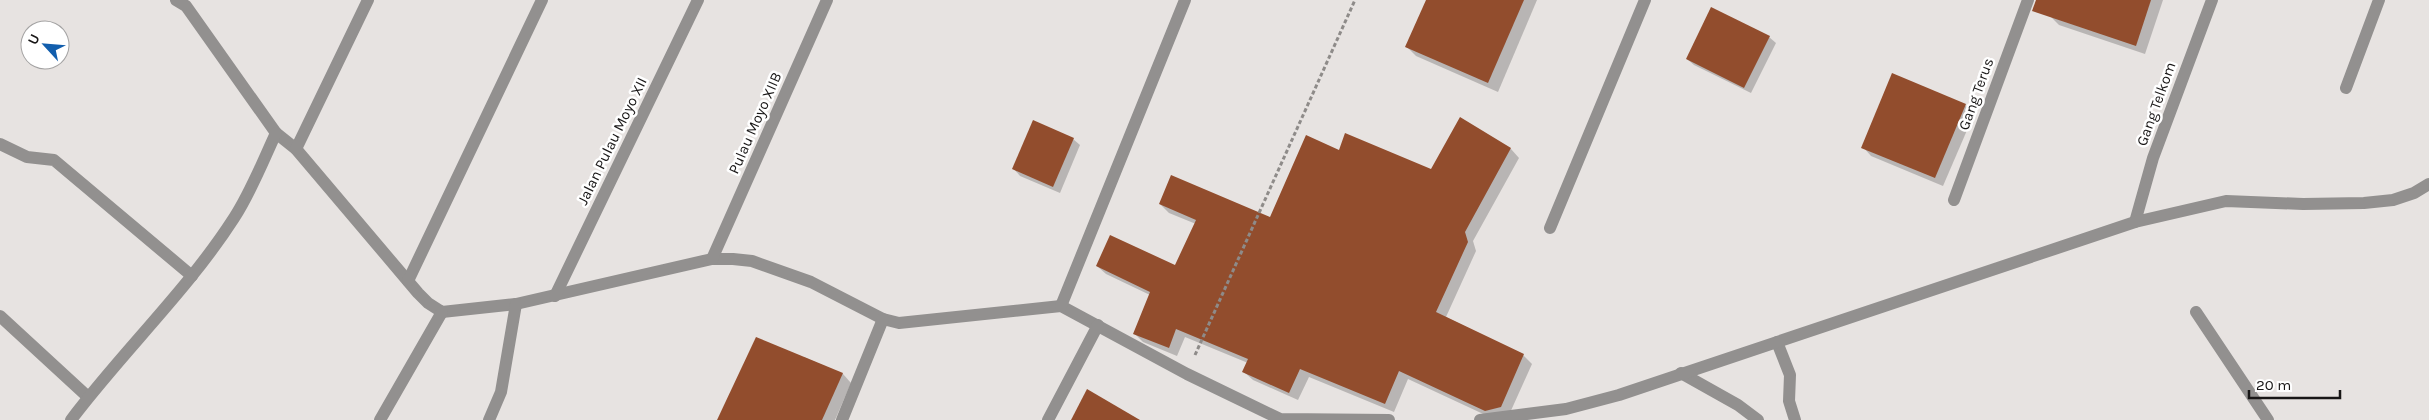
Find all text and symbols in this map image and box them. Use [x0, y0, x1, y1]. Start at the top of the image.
north arrow [20, 20, 70, 70]
text: U [24, 31, 44, 48]
street label: Gang Terus [1955, 55, 1997, 133]
street label: Gang Telkom [2132, 60, 2180, 148]
street label: Pulau Moyo XIIB [725, 69, 785, 177]
street label: Jalan Pulau Moyo XII [573, 74, 651, 208]
scale bar [2249, 368, 2340, 400]
text: 20 m [2256, 376, 2291, 394]

